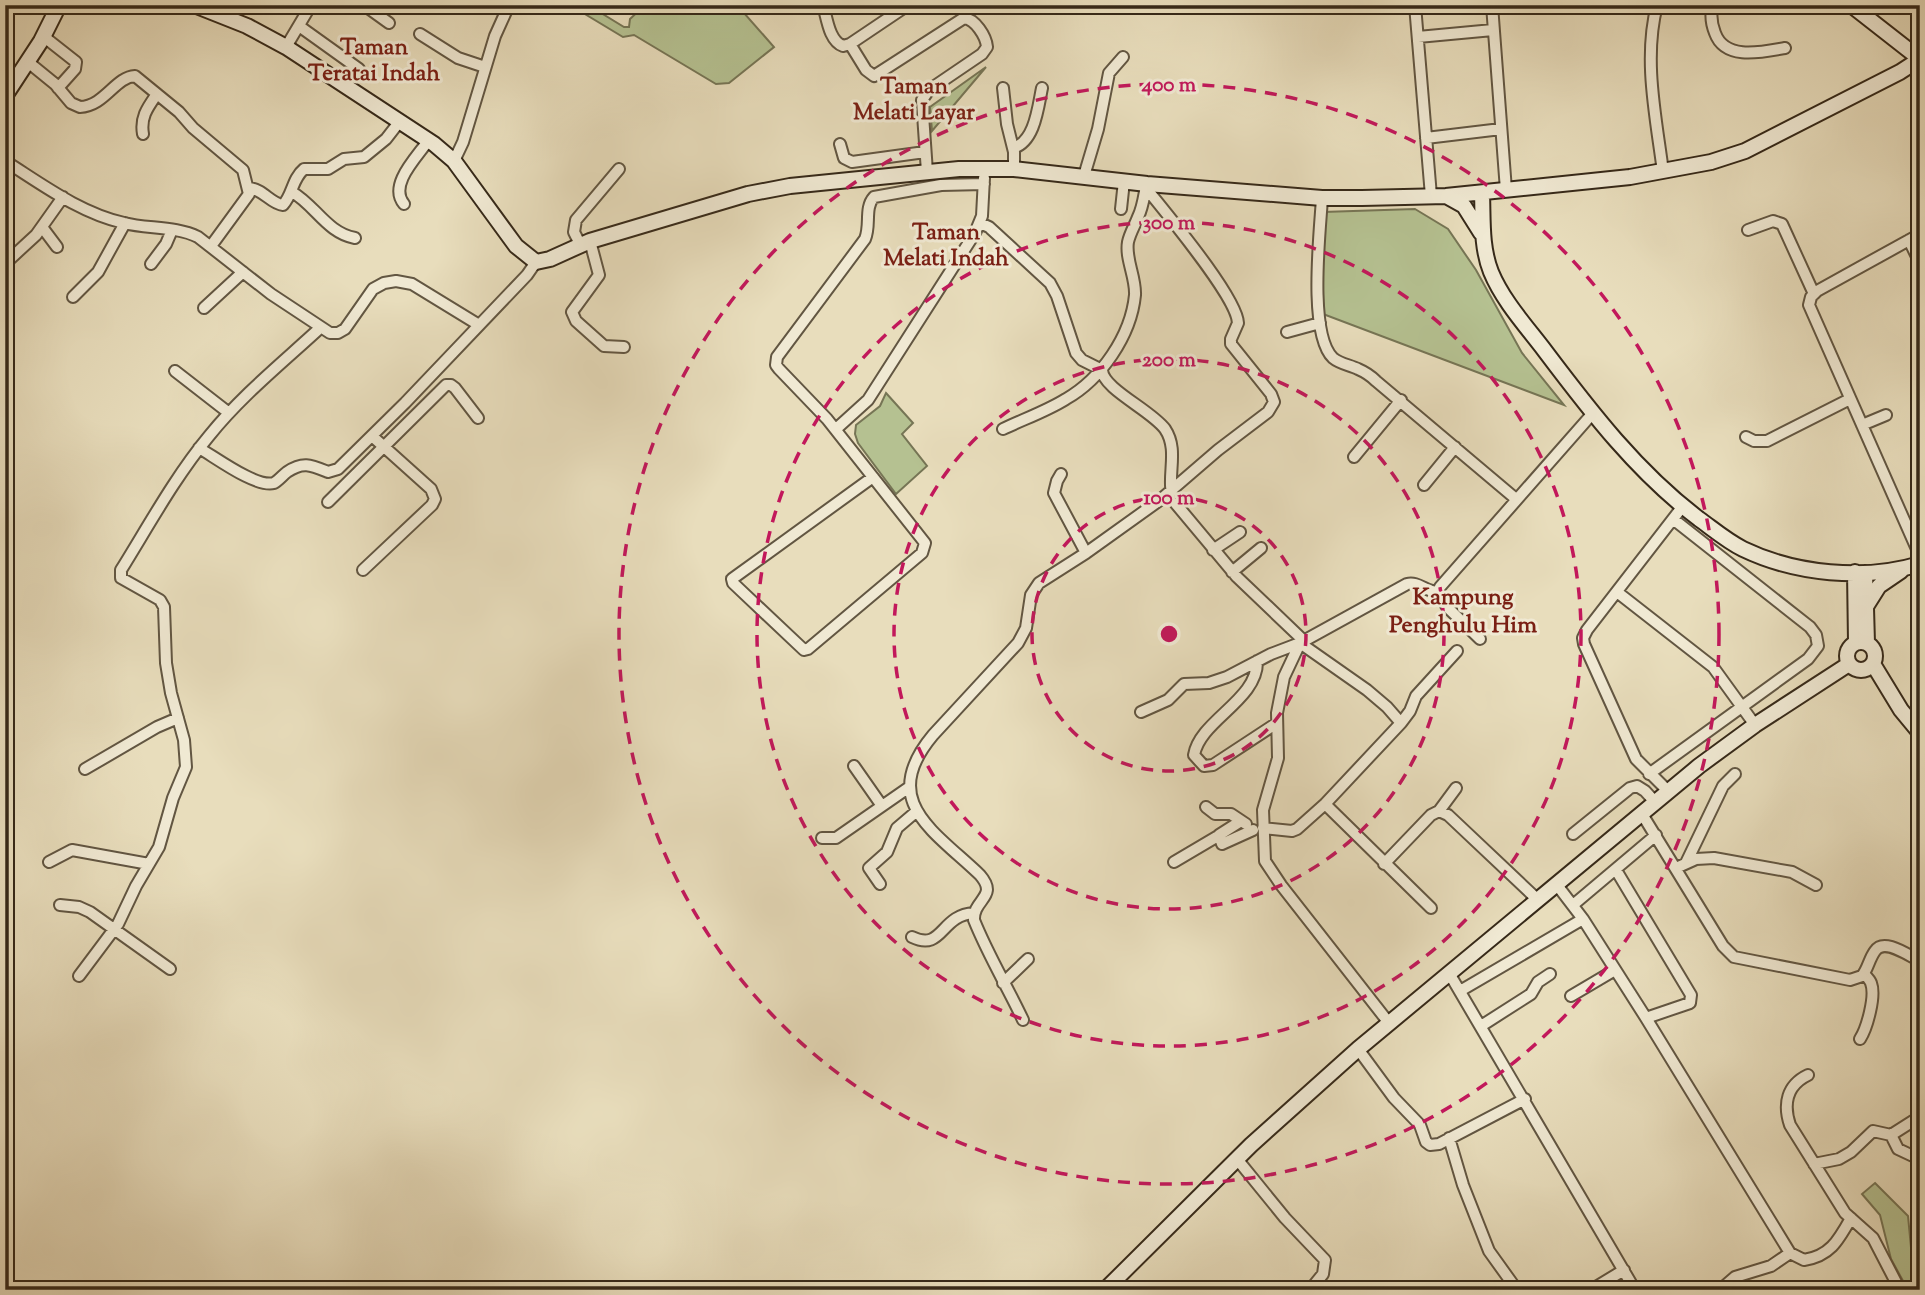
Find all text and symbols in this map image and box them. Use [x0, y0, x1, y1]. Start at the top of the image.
district label: Taman Teratai Indah [308, 32, 440, 91]
district label: Taman Melati Layar [853, 71, 975, 130]
text: 400 m [1141, 71, 1197, 101]
text: 300 m [1143, 209, 1196, 239]
district label: Taman Melati Indah [883, 217, 1009, 276]
text: 200 m [1142, 346, 1197, 376]
text: 100 m [1144, 484, 1195, 514]
district label: Kampung Penghulu Him [1389, 581, 1537, 643]
centre of rings [1157, 622, 1181, 646]

